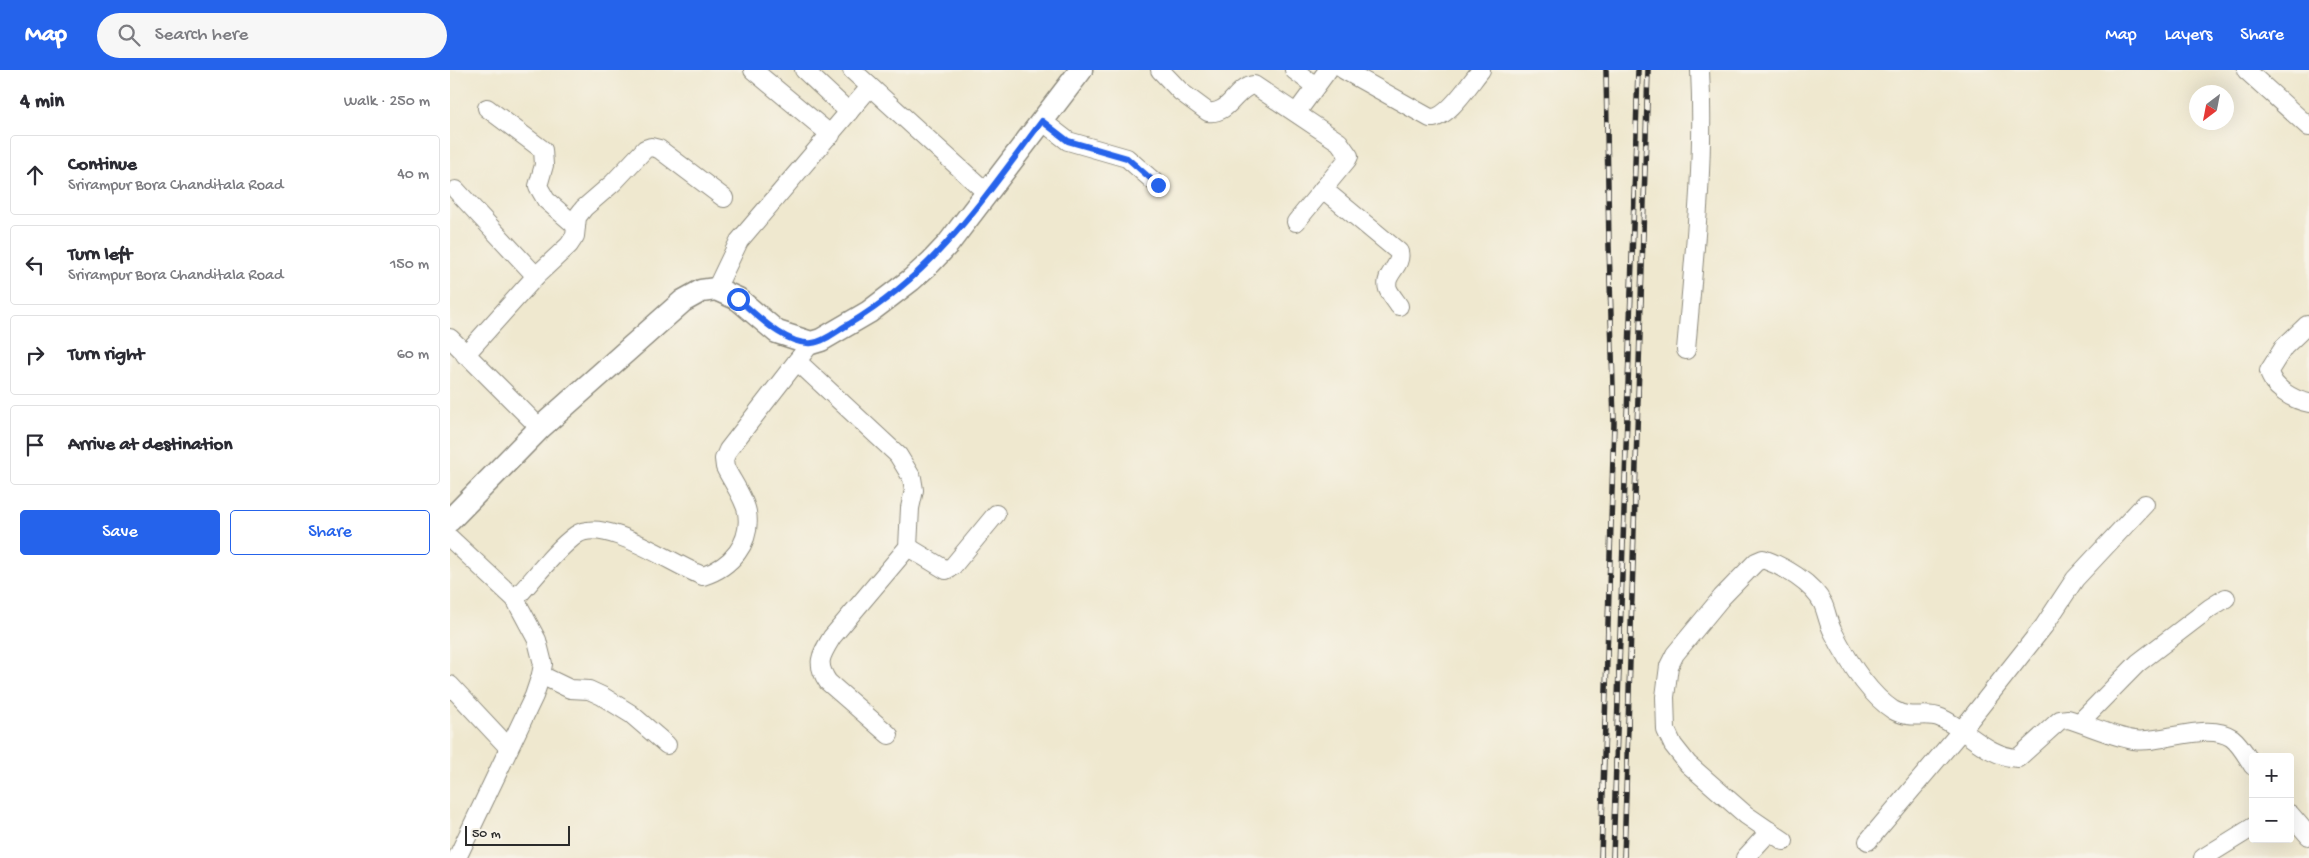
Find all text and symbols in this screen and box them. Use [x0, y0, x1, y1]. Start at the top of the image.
search box [97, 13, 447, 58]
text: Map [25, 21, 67, 50]
icon: search [115, 21, 143, 49]
text: Search here [155, 24, 248, 47]
text: Map [2105, 25, 2137, 46]
text: Layers [2165, 25, 2212, 46]
text: Share [2240, 25, 2284, 46]
north arrow [2189, 85, 2234, 130]
text: 4 min [20, 90, 64, 115]
text: Walk · 250 m [344, 93, 430, 112]
text: Continue [68, 154, 137, 177]
icon: ahead [21, 161, 49, 189]
text: 40 m [397, 166, 429, 185]
route end [1147, 174, 1170, 197]
text: Srirampur Bora Chanditala Road [68, 177, 283, 196]
text: Turn left [68, 244, 132, 267]
icon: left [21, 251, 49, 279]
text: 150 m [390, 256, 429, 275]
text: Srirampur Bora Chanditala Road [68, 267, 283, 286]
route start [727, 288, 750, 311]
icon: right [21, 341, 49, 369]
text: Turn right [68, 344, 144, 367]
text: 60 m [397, 346, 429, 365]
icon: arrive [21, 431, 49, 459]
text: Arrive at destination [68, 434, 232, 457]
button: Save [20, 510, 220, 555]
button: Share [230, 510, 430, 555]
map controls [2249, 753, 2294, 843]
button: + [2249, 753, 2294, 798]
button: − [2249, 798, 2294, 843]
scale bar [465, 823, 570, 846]
text: 50 m [472, 826, 501, 843]

